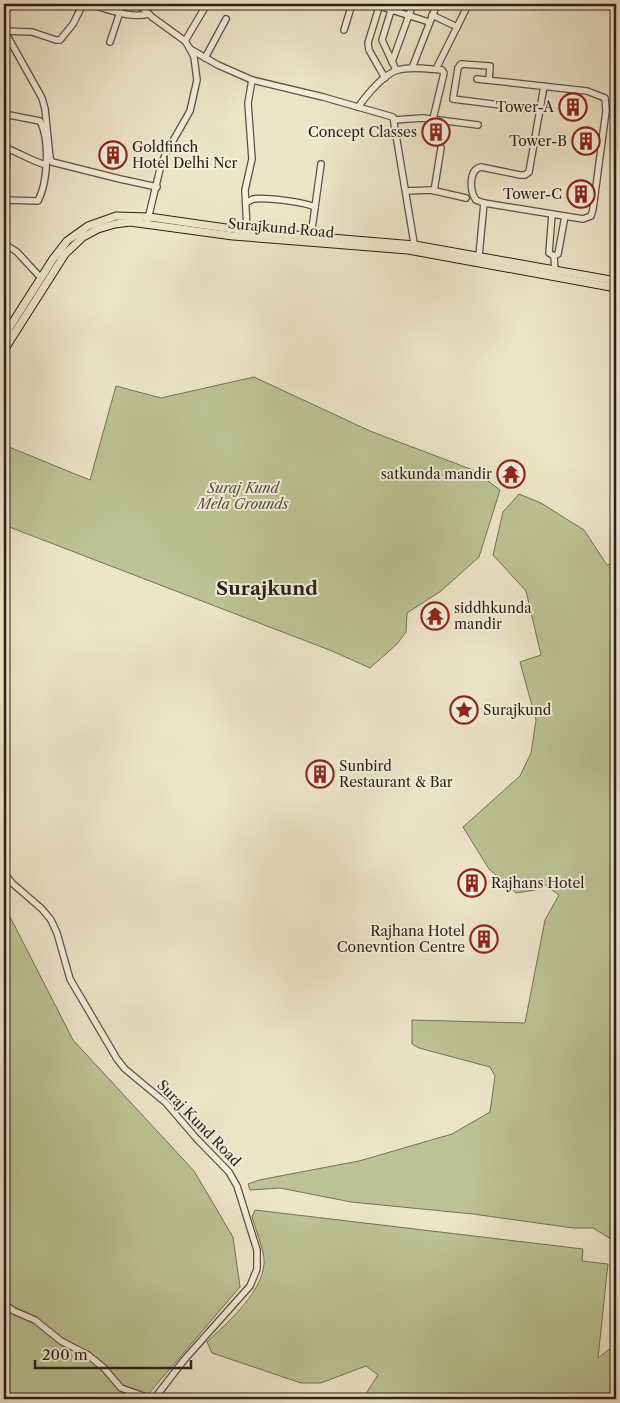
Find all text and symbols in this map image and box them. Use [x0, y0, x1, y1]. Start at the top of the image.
building icon: Tower-A [558, 92, 588, 122]
place label: Tower-A [496, 98, 555, 116]
building icon: Concept Classes [421, 117, 451, 147]
place label: Concept Classes [308, 123, 417, 141]
building icon: Tower-B [571, 126, 601, 156]
place label: Tower-B [509, 132, 567, 150]
place label: Goldfinch Hotel Delhi Ncr [132, 138, 238, 172]
building icon: Goldfinch Hotel Delhi Ncr [98, 140, 128, 170]
building icon: Tower-C [566, 179, 596, 209]
place label: Tower-C [503, 185, 562, 203]
street label: Surajkund Road [227, 214, 335, 242]
temple icon: satkunda mandir [496, 459, 526, 489]
place label: satkunda mandir [381, 465, 492, 483]
park label: Suraj Kund Mela Grounds [195, 479, 290, 513]
district label: Surajkund [216, 577, 318, 600]
place label: siddhkunda mandir [454, 599, 532, 633]
temple icon: siddhkunda mandir [420, 601, 450, 631]
place icon: Surajkund [449, 695, 479, 725]
place label: Surajkund [483, 701, 552, 719]
place label: Sunbird Restaurant & Bar [339, 757, 453, 791]
building icon: Sunbird Restaurant & Bar [305, 759, 335, 789]
building icon: Rajhans Hotel [457, 868, 487, 898]
place label: Rajhans Hotel [491, 874, 585, 892]
place label: Rajhana Hotel Conevntion Centre [337, 922, 465, 956]
building icon: Rajhana Hotel Conevntion Centre [469, 924, 499, 954]
street label: Suraj Kund Road [153, 1076, 245, 1170]
scale bar [35, 1338, 191, 1370]
text: 200 m [42, 1345, 88, 1364]

